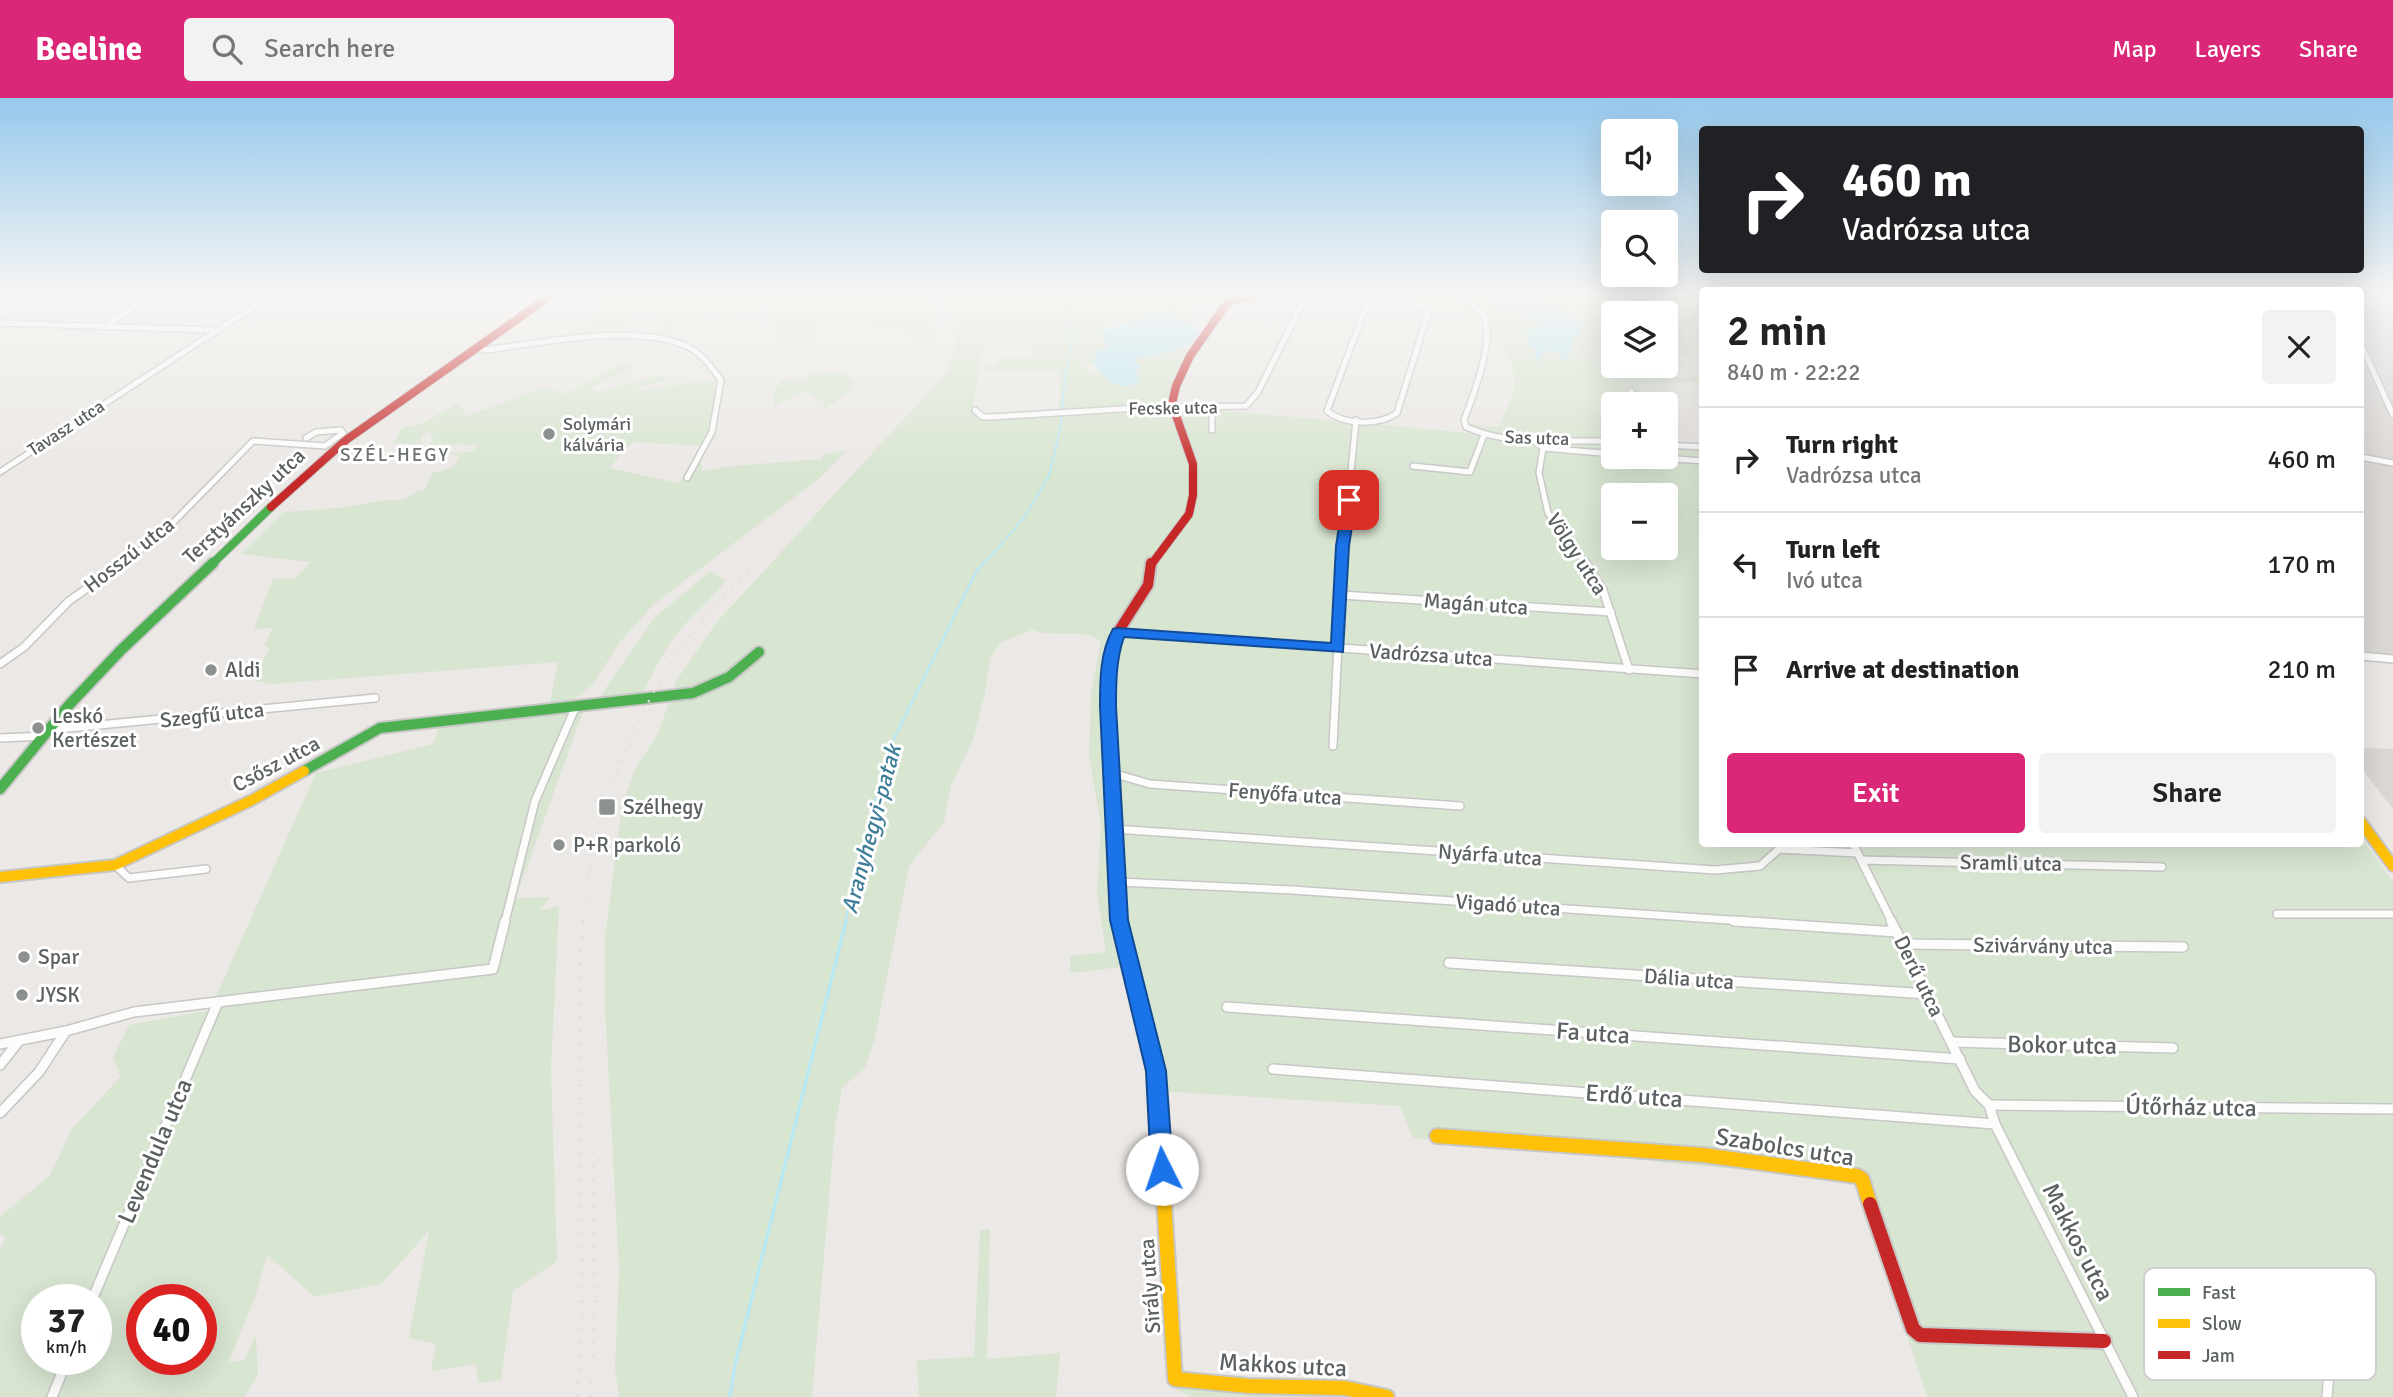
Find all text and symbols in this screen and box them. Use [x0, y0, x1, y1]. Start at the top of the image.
search box [184, 18, 674, 81]
text: Beeline [35, 29, 142, 70]
icon: search [208, 30, 246, 68]
text: Search here [264, 33, 395, 65]
text: Map [2112, 34, 2157, 64]
text: Layers [2195, 34, 2261, 64]
text: Share [2299, 34, 2358, 64]
map controls [1601, 119, 1678, 560]
button: sound [1601, 119, 1678, 196]
text: 460 m [1842, 150, 1972, 210]
icon: right [1727, 154, 1818, 245]
button: search [1601, 210, 1678, 287]
text: Vadrózsa utca [1842, 210, 2031, 249]
button: layers [1601, 301, 1678, 378]
text: 2 min [1727, 306, 1828, 357]
button: close [2262, 310, 2336, 384]
text: 840 m · 22:22 [1727, 358, 1861, 387]
button: + [1601, 392, 1678, 469]
street label: Tavasz utca [23, 395, 109, 461]
street label: Fecske utca [1128, 396, 1218, 420]
place label: Solymári kálvária [563, 413, 631, 456]
marker: Solymári kálvária [541, 426, 557, 442]
street label: Sas utca [1504, 426, 1570, 450]
text: Turn right [1786, 429, 1898, 461]
icon: right [1727, 441, 1765, 479]
street label: Terstyánszky utca [177, 443, 311, 569]
district label: SZÉL-HEGY [340, 443, 450, 467]
text: 460 m [2267, 444, 2336, 476]
text: Vadrózsa utca [1786, 461, 1922, 490]
pin [1319, 470, 1379, 530]
icon: arrive [1330, 481, 1368, 519]
button: − [1601, 483, 1678, 560]
street label: Völgy utca [1541, 508, 1613, 600]
street label: Hosszú utca [78, 511, 180, 599]
text: Turn left [1786, 534, 1880, 566]
icon: left [1727, 546, 1765, 584]
text: 170 m [2267, 549, 2336, 581]
text: Ivó utca [1786, 566, 1863, 595]
street label: Magán utca [1423, 587, 1529, 621]
street label: Vadrózsa utca [1368, 638, 1494, 672]
icon: arrive [1727, 651, 1765, 689]
text: Arrive at destination [1786, 654, 2019, 686]
text: 210 m [2267, 654, 2336, 686]
place label: Aldi [225, 657, 260, 683]
marker: Aldi [203, 662, 219, 678]
street label: Szegfű utca [159, 697, 265, 733]
place label: Leskó Kertészet [52, 703, 137, 753]
marker: Leskó Kertészet [30, 720, 46, 736]
street label: Csősz utca [228, 730, 324, 798]
water label: Aranyhegyi-patak [835, 739, 909, 917]
button: Exit [1727, 753, 2025, 833]
button: Share [2039, 753, 2336, 833]
street label: Fenyőfa utca [1227, 777, 1343, 811]
place label: Szélhegy [623, 794, 703, 820]
marker: Szélhegy [597, 797, 617, 817]
place label: P+R parkoló [573, 832, 681, 858]
marker: P+R parkoló [551, 837, 567, 853]
street label: Nyárfa utca [1437, 838, 1543, 872]
street label: Sramli utca [1960, 849, 2062, 877]
street label: Vigadó utca [1455, 888, 1561, 922]
street label: Derű utca [1888, 931, 1950, 1021]
street label: Szivárvány utca [1973, 932, 2113, 960]
place label: Spar [38, 944, 79, 970]
marker: Spar [16, 949, 32, 965]
street label: Dália utca [1643, 963, 1735, 995]
place label: JYSK [36, 982, 80, 1008]
marker: JYSK [14, 987, 30, 1003]
street label: Fa utca [1555, 1015, 1631, 1051]
street label: Bokor utca [2007, 1029, 2117, 1061]
street label: Levendula utca [111, 1074, 199, 1228]
street label: Erdő utca [1584, 1078, 1684, 1114]
street label: Útőrház utca [2125, 1091, 2257, 1123]
street label: Szabolcs utca [1714, 1121, 1856, 1173]
position arrow [1125, 1132, 1199, 1206]
street label: Makkos utca [2036, 1178, 2120, 1306]
street label: Sirály utca [1134, 1238, 1166, 1334]
legend [2144, 1268, 2376, 1380]
text: Fast [2202, 1281, 2236, 1305]
speed limit sign: 40 [126, 1284, 217, 1375]
text: 37 [48, 1299, 85, 1342]
text: Slow [2202, 1312, 2242, 1336]
text: km/h [46, 1336, 87, 1358]
text: Jam [2202, 1344, 2235, 1368]
street label: Makkos utca [1218, 1347, 1348, 1383]

